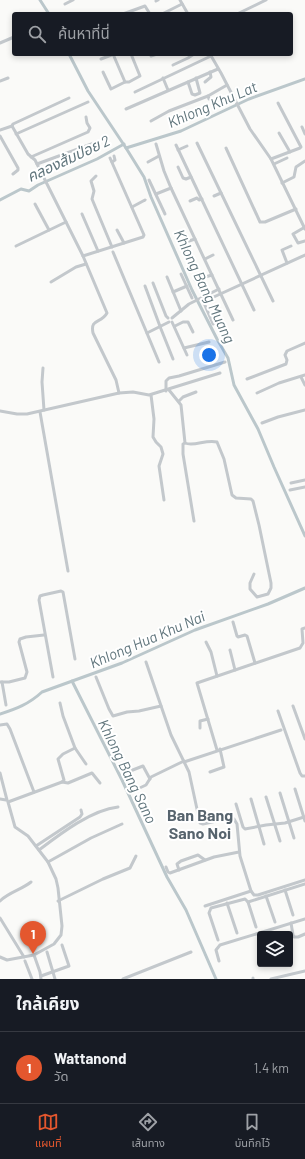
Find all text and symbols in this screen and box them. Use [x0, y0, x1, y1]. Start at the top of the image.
search box [12, 12, 293, 56]
icon: search [26, 23, 48, 45]
text: ค้นหาที่นี่ [58, 24, 110, 42]
water label: Khlong Khu Lat [165, 77, 260, 131]
water label: คลองส้มป่อย 2 [24, 131, 113, 185]
water label: Khlong Bang Muang [171, 226, 239, 346]
your location [199, 345, 219, 365]
water label: Khlong Hua Khu Nai [87, 606, 208, 671]
water label: Khlong Bang Sano [95, 716, 161, 826]
district label: Ban Bang Sano Noi [167, 805, 233, 842]
pin: 1 [20, 921, 46, 954]
map controls [257, 931, 293, 967]
button: layers [257, 931, 293, 967]
text: ใกล้เคียง [16, 993, 79, 1013]
text: Wattanond [54, 1049, 127, 1067]
text: 1 [27, 1060, 31, 1076]
text: 1.4 km [254, 1060, 289, 1076]
text: วัด [54, 1068, 68, 1084]
tab: แผนที่ [35, 1111, 62, 1152]
tab: เส้นทาง [132, 1111, 165, 1152]
tab: บันทึกไว้ [235, 1111, 270, 1152]

